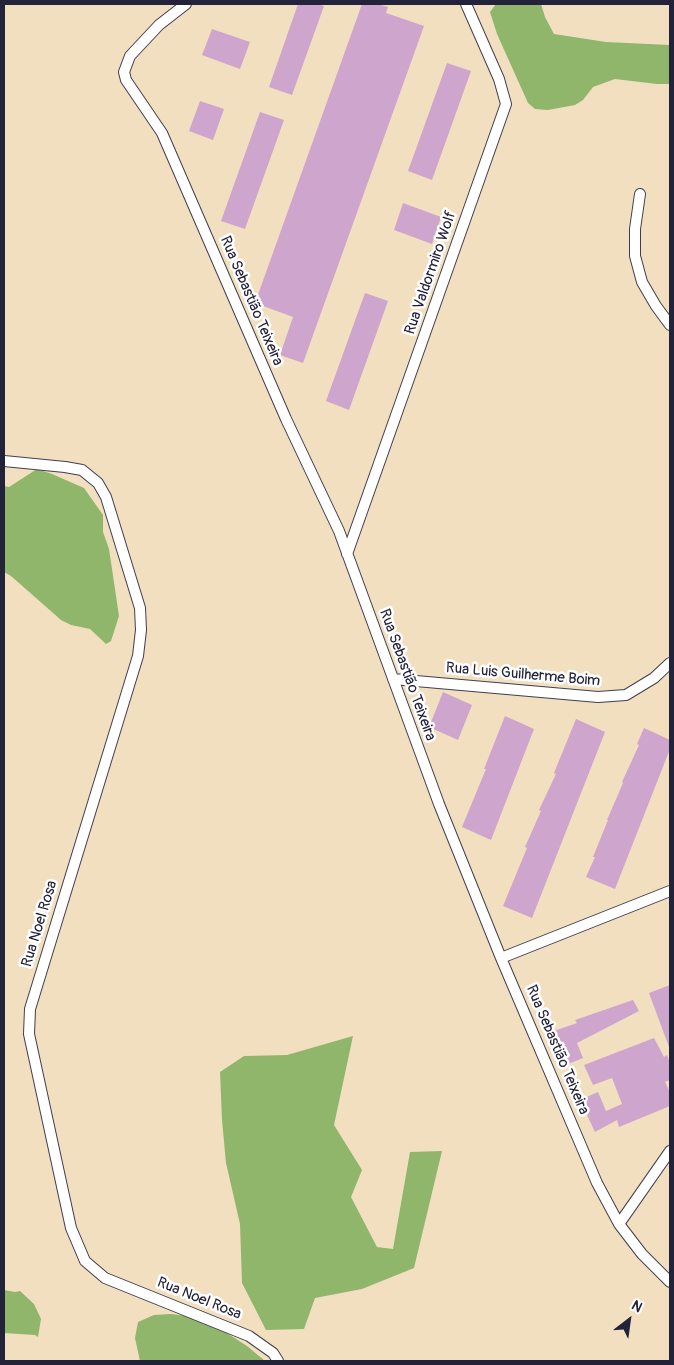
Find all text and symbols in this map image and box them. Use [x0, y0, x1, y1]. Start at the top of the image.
street label: Rua Valdormiro Wolf [401, 209, 461, 337]
street label: Rua Sebastião Teixeira [216, 234, 286, 368]
street label: Rua Sebastião Teixeira [375, 607, 439, 743]
street label: Rua Luis Guilherme Boim [445, 659, 601, 691]
street label: Rua Noel Rosa [18, 879, 62, 969]
street label: Rua Sebastião Teixeira [522, 983, 592, 1117]
street label: Rua Noel Rosa [154, 1274, 244, 1324]
north arrow [604, 1295, 654, 1345]
text: N [628, 1297, 645, 1316]

